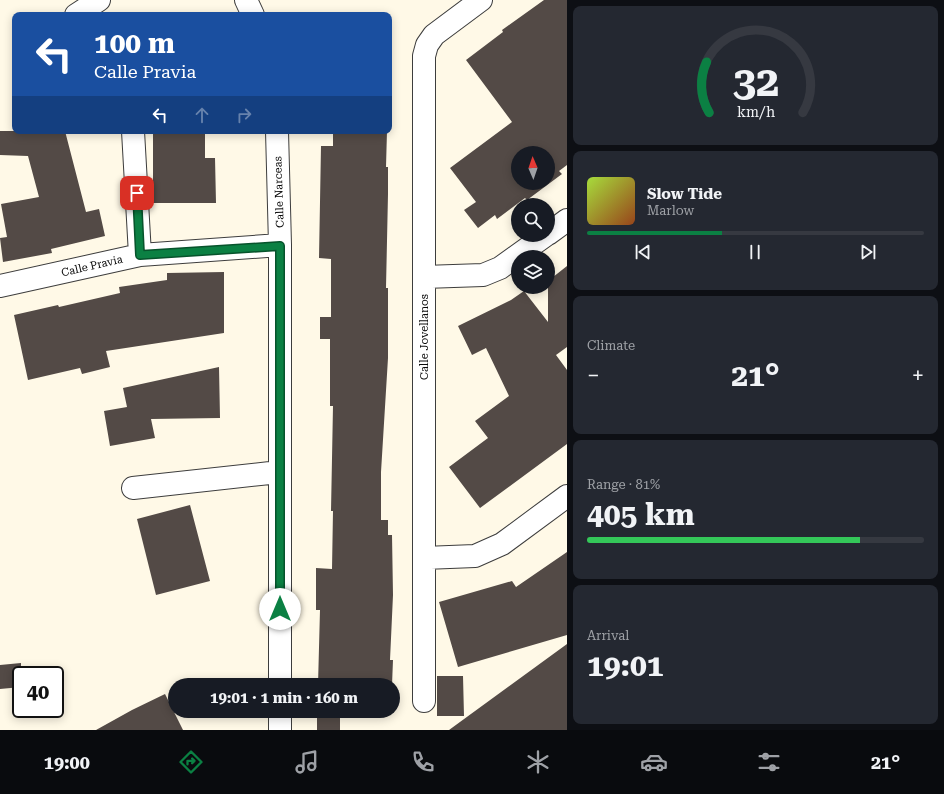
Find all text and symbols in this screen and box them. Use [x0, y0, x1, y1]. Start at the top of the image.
text: 100 m [94, 27, 175, 60]
icon: left [28, 28, 80, 80]
text: 32 [732, 57, 779, 106]
text: Calle Pravia [94, 61, 196, 82]
icon: left [149, 104, 171, 126]
icon: ahead [191, 104, 213, 126]
icon: right [233, 104, 255, 126]
text: km/h [736, 104, 775, 120]
north arrow [511, 146, 555, 190]
map controls [511, 146, 555, 294]
street label: Calle Narceas [271, 156, 287, 228]
pin [120, 176, 154, 210]
icon: arrive [126, 182, 148, 204]
text: Slow Tide [647, 185, 722, 203]
button: search [511, 198, 555, 242]
text: Marlow [647, 203, 694, 218]
icon: previous [632, 241, 654, 263]
icon: pause [744, 241, 766, 263]
icon: next [857, 241, 879, 263]
button: layers [511, 250, 555, 294]
street label: Calle Pravia [60, 253, 124, 279]
street label: Calle Jovellanos [418, 294, 431, 380]
text: Climate [587, 338, 635, 353]
text: 21° [731, 358, 780, 393]
text: − [587, 363, 599, 388]
text: + [912, 363, 924, 388]
text: Range · 81% [587, 477, 660, 492]
text: 405 km [587, 497, 695, 532]
position arrow [259, 588, 301, 630]
text: Arrival [587, 628, 629, 643]
text: 19:01 [587, 648, 664, 683]
speed limit sign: 40 [12, 666, 64, 718]
text: 19:01 · 1 min · 160 m [210, 689, 358, 707]
icon: directions [177, 748, 205, 776]
icon: music [293, 748, 321, 776]
icon: phone [409, 748, 437, 776]
icon: climate [524, 748, 552, 776]
icon: car [640, 748, 668, 776]
icon: filters [755, 748, 783, 776]
text: 19:00 [44, 752, 90, 773]
text: 21° [871, 752, 900, 773]

